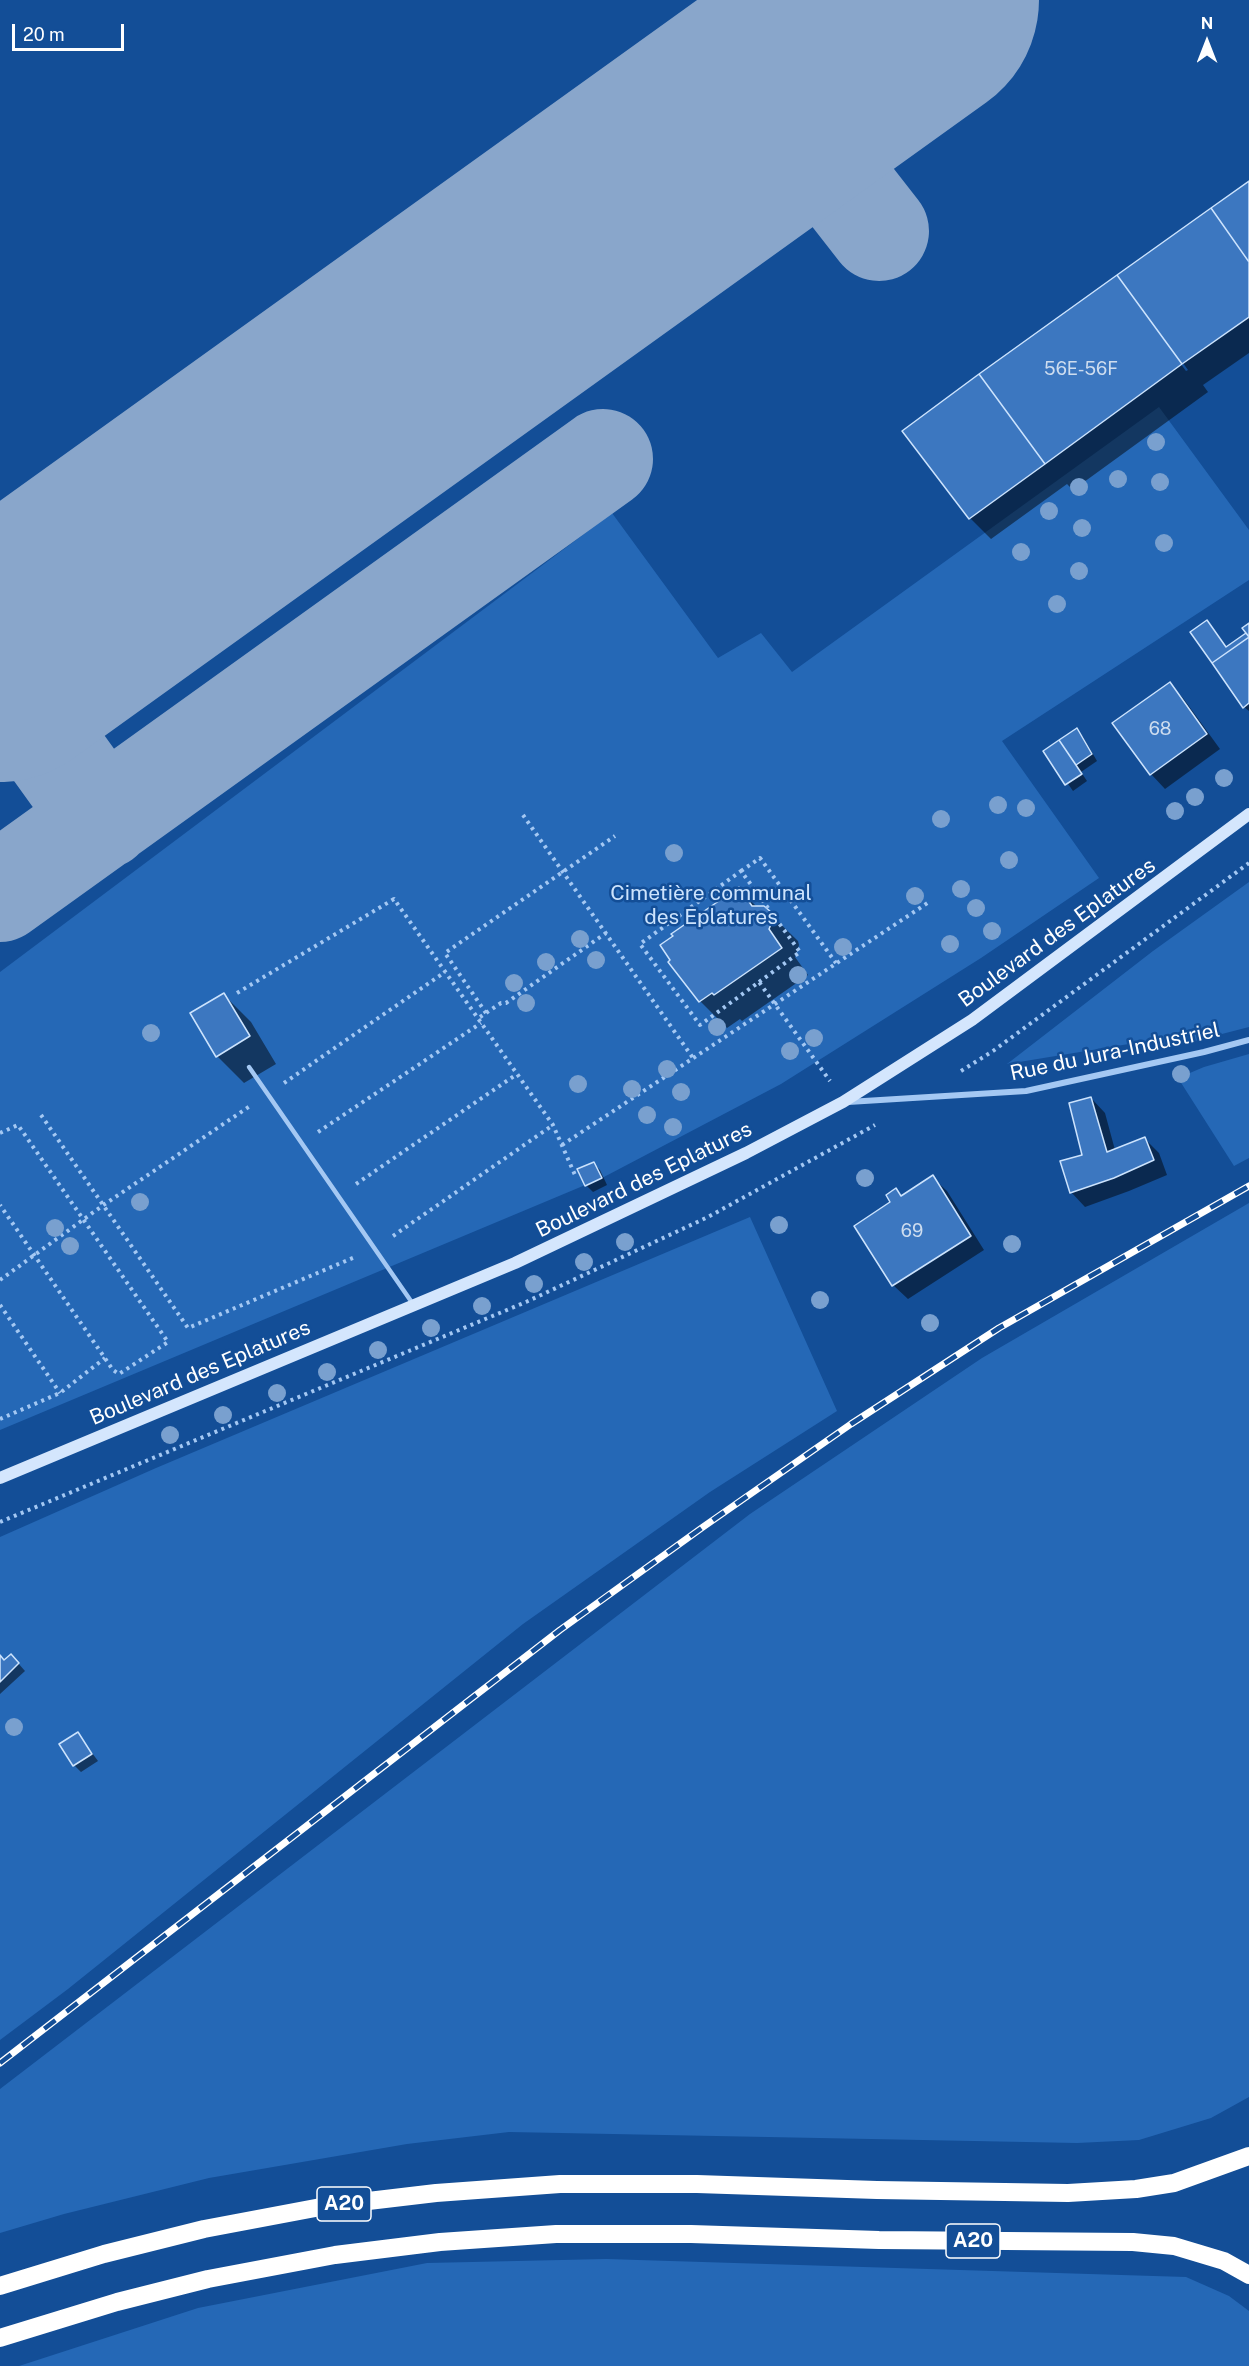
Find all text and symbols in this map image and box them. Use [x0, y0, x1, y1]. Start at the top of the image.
scale bar [15, 12, 128, 50]
north arrow [1177, 12, 1237, 72]
text: N [1201, 14, 1213, 33]
text: 20 m [23, 24, 65, 45]
house number: 56E-56F [1044, 358, 1118, 380]
house number: 68 [1149, 718, 1171, 740]
street label: Boulevard des Eplatures [954, 853, 1160, 1013]
park label: Cimetière communal des Eplatures [610, 881, 812, 931]
street label: Rue du Jura-Industriel [1008, 1017, 1222, 1087]
street label: Boulevard des Eplatures [532, 1117, 756, 1243]
house number: 69 [901, 1220, 923, 1242]
street label: Boulevard des Eplatures [86, 1315, 314, 1431]
road number: A20 [317, 2187, 371, 2221]
road number: A20 [946, 2224, 1000, 2258]

